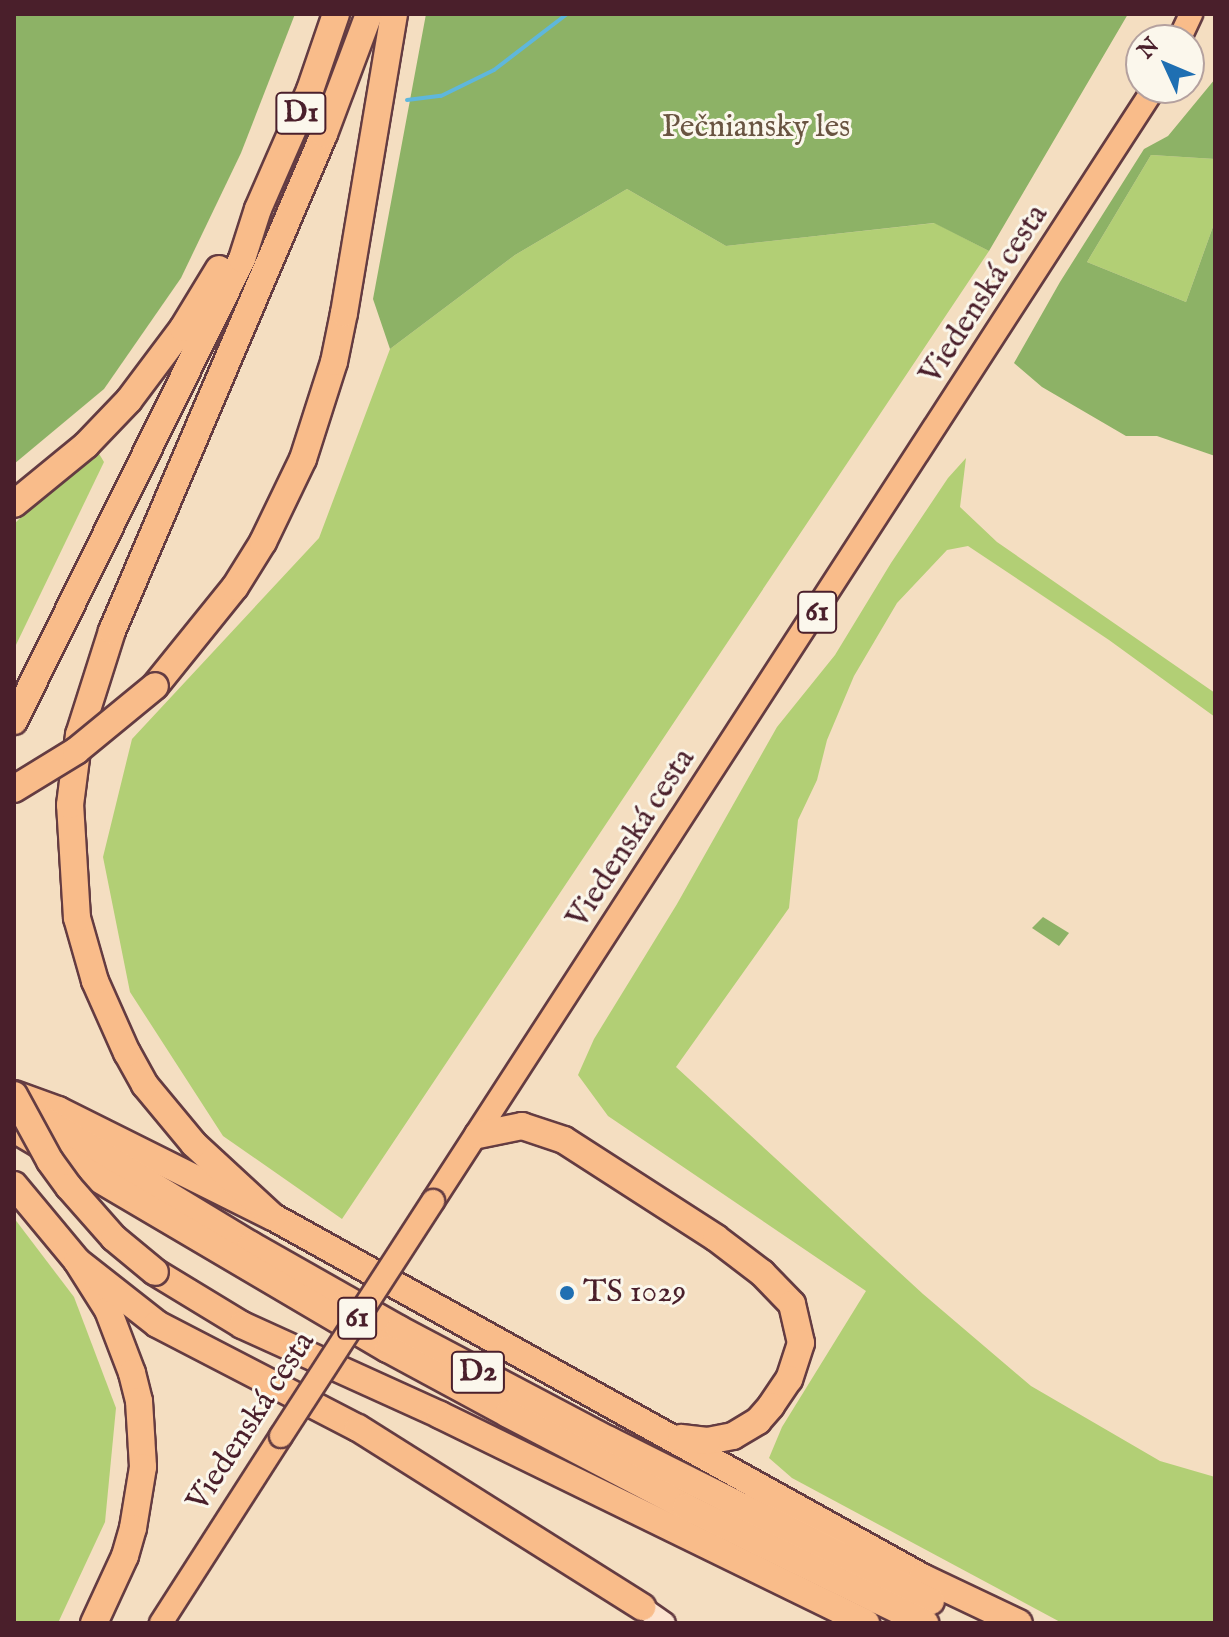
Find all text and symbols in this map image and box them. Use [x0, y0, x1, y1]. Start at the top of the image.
north arrow [1125, 24, 1205, 104]
text: N [1132, 32, 1166, 65]
road number: D1 [275, 87, 327, 139]
park label: Pečniansky les [662, 109, 850, 147]
street label: Viedenská cesta [913, 198, 1057, 392]
road number: 61 [797, 586, 837, 638]
street label: Viedenská cesta [560, 742, 704, 936]
place label: TS 1029 [583, 1274, 686, 1312]
marker: TS 1029 [558, 1284, 576, 1302]
road number: 61 [337, 1292, 377, 1344]
street label: Viedenská cesta [180, 1325, 324, 1519]
road number: D2 [450, 1346, 506, 1398]

